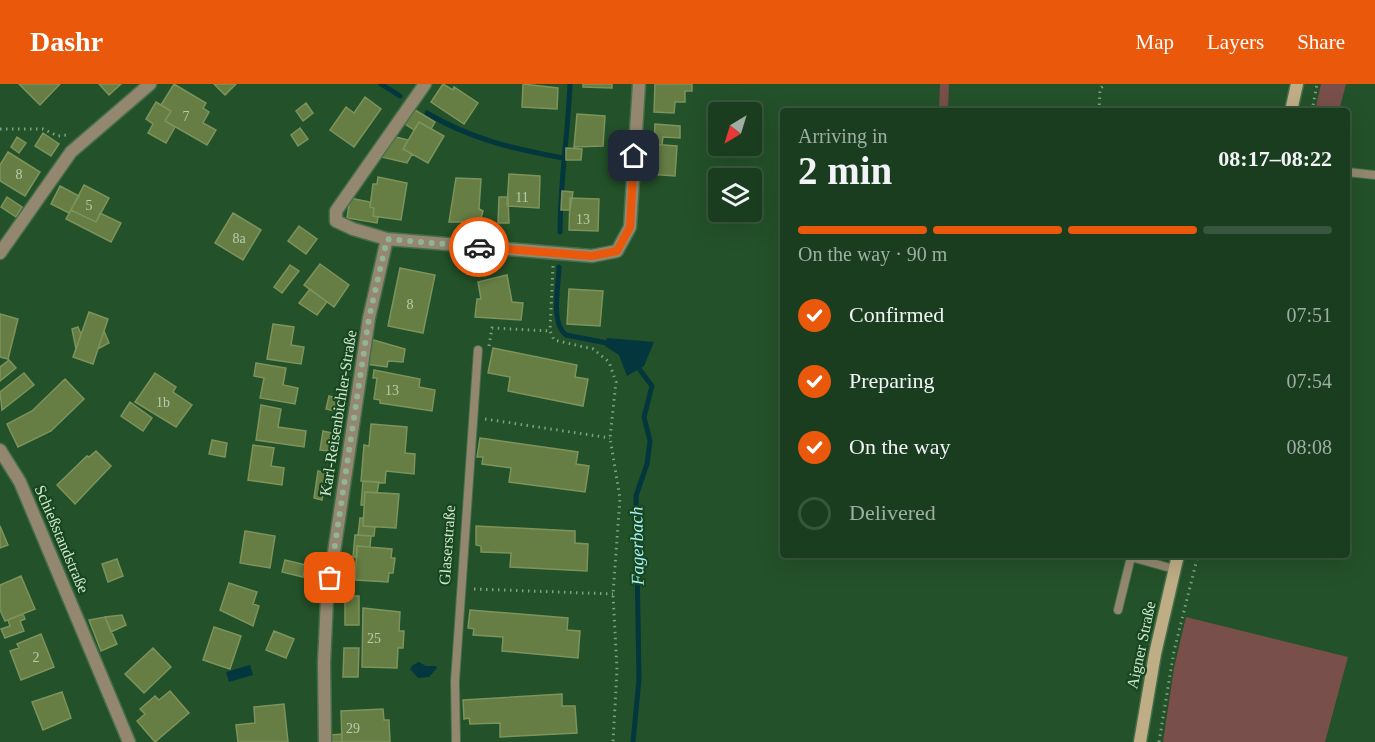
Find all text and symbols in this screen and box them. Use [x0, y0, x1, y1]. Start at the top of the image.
text: Dashr [30, 26, 103, 57]
text: Map [1136, 30, 1174, 54]
text: Layers [1207, 30, 1264, 54]
text: Share [1297, 30, 1345, 54]
north arrow [708, 102, 762, 156]
map controls [708, 102, 762, 222]
house number: 7 [183, 109, 190, 124]
text: Arriving in [798, 125, 887, 147]
pin [608, 130, 659, 181]
icon: home [617, 139, 650, 172]
text: 08:17–08:22 [1218, 146, 1332, 171]
text: 2 min [798, 149, 892, 192]
house number: 8 [16, 167, 23, 182]
button: layers [708, 168, 762, 222]
house number: 11 [515, 190, 529, 205]
house number: 5 [86, 198, 93, 213]
house number: 13 [576, 212, 590, 227]
courier [449, 217, 509, 277]
house number: 8a [232, 231, 246, 246]
icon: car [463, 231, 496, 264]
text: On the way · 90 m [798, 243, 947, 265]
house number: 8 [407, 297, 414, 312]
icon: check [798, 299, 831, 332]
text: Confirmed [849, 302, 944, 327]
text: 07:51 [1286, 304, 1332, 326]
street label: Karl-Reisenbichler-Straße [316, 329, 360, 497]
icon: check [798, 365, 831, 398]
text: Preparing [849, 368, 935, 393]
text: 07:54 [1286, 370, 1332, 392]
house number: 13 [385, 383, 399, 398]
house number: 1b [156, 395, 170, 410]
icon: check [798, 431, 831, 464]
text: On the way [849, 434, 950, 459]
text: 08:08 [1286, 436, 1332, 458]
street label: Schießstandstraße [32, 483, 92, 595]
text: Delivered [849, 500, 936, 525]
street label: Glaserstraße [436, 505, 458, 585]
water label: Fagerbach [626, 506, 648, 587]
pin [304, 552, 355, 603]
icon: bag [313, 561, 346, 594]
street label: Aigner Straße [1123, 600, 1160, 691]
house number: 25 [367, 631, 381, 646]
house number: 2 [33, 650, 40, 665]
house number: 29 [346, 721, 360, 736]

